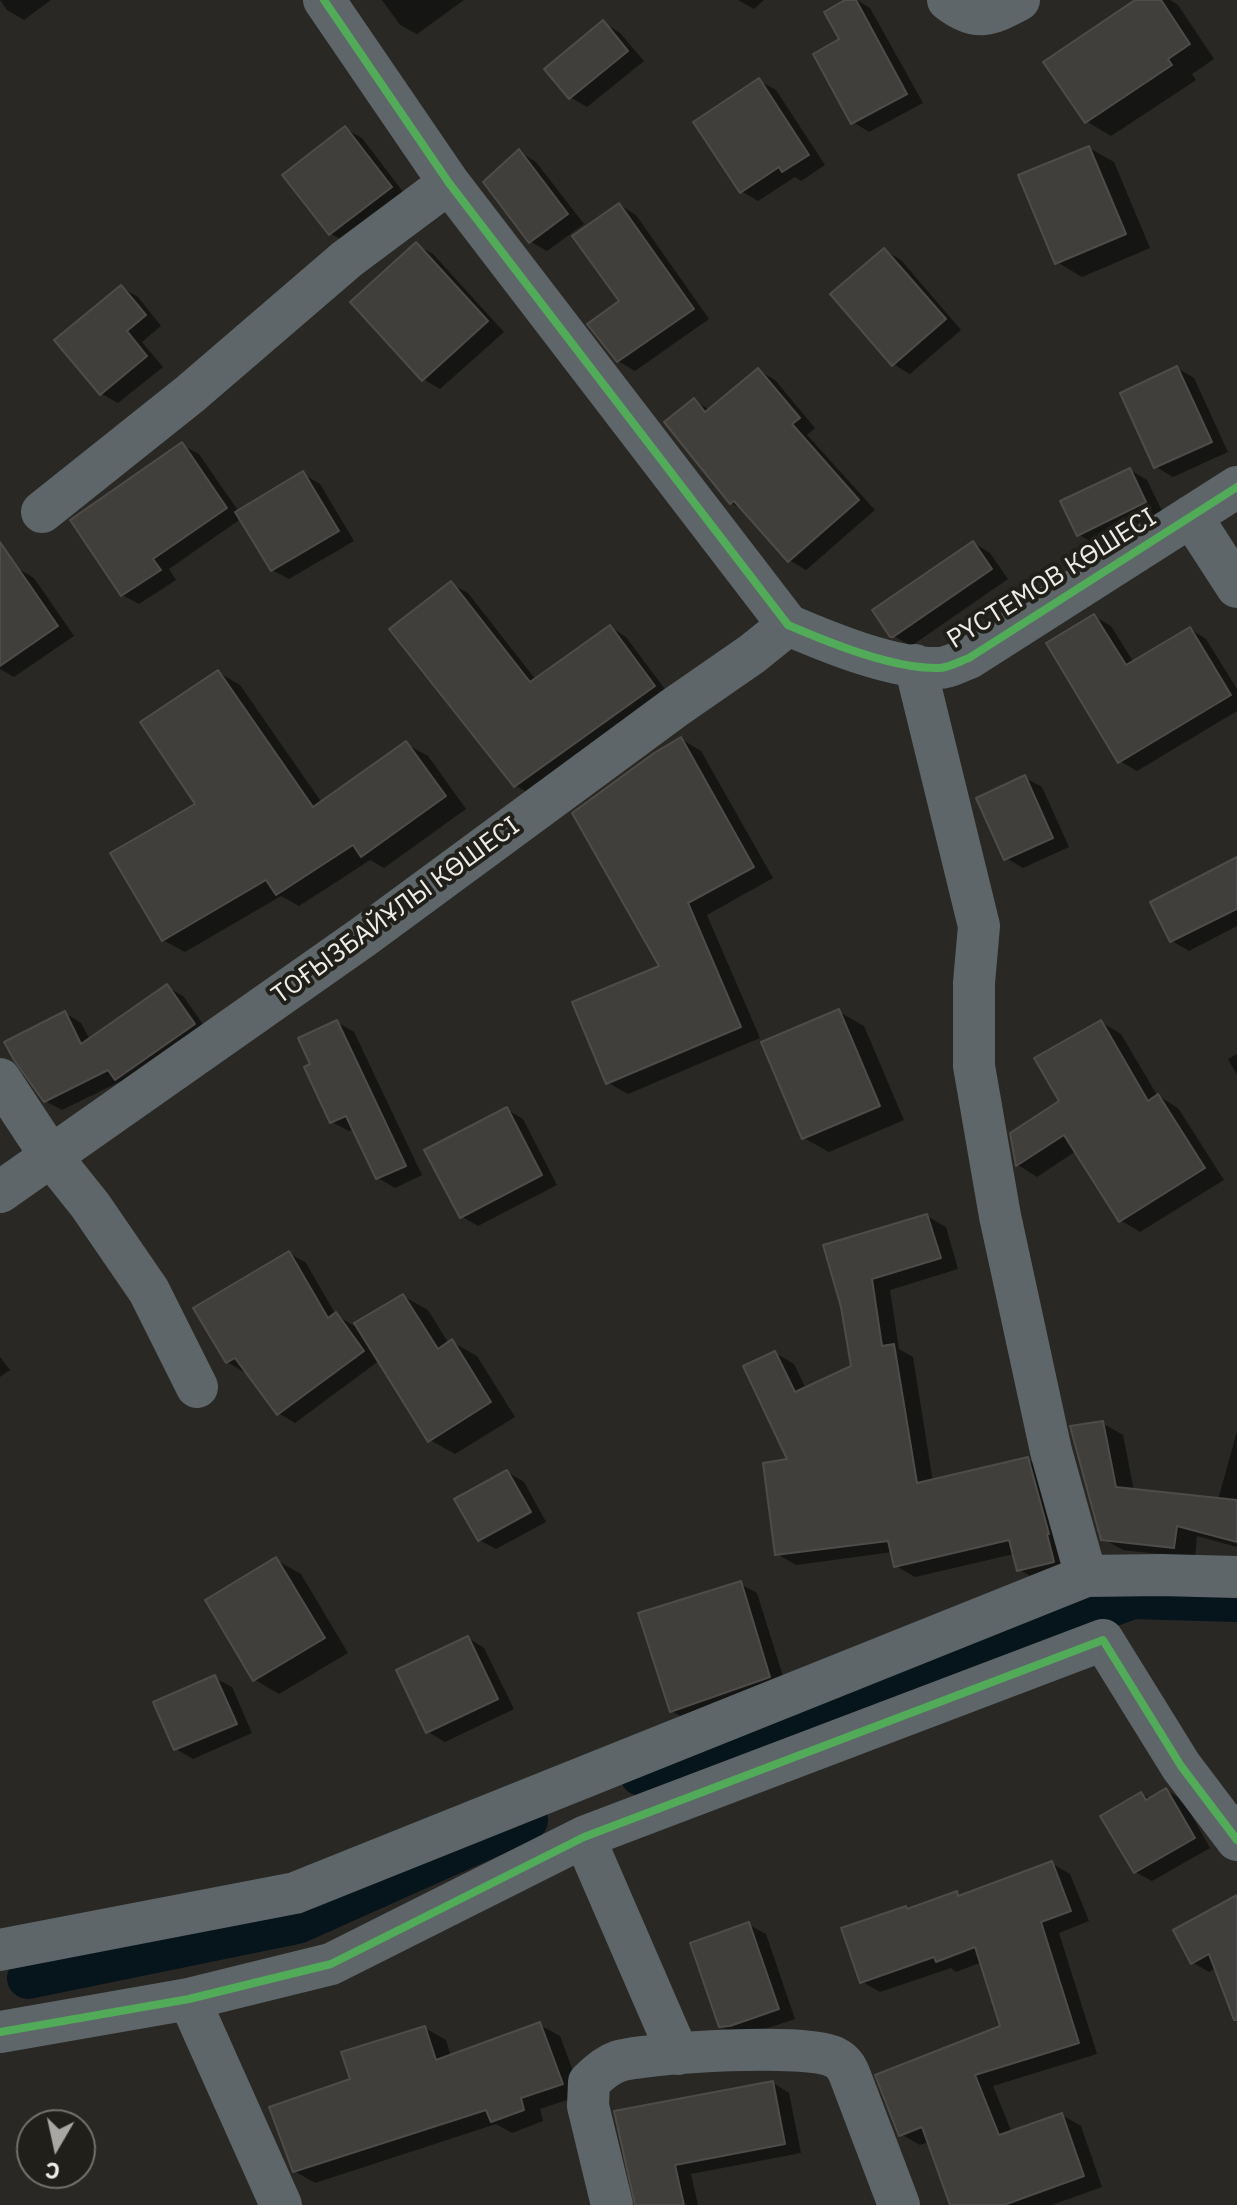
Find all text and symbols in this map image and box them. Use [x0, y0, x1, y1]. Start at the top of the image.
street label: РҮСТЕМОВ КӨШЕСІ [942, 502, 1162, 656]
street label: ТОҒЫЗБАЙҰЛЫ КӨШЕСІ [266, 811, 526, 1011]
north arrow [16, 2109, 96, 2189]
text: С [43, 2156, 62, 2187]

